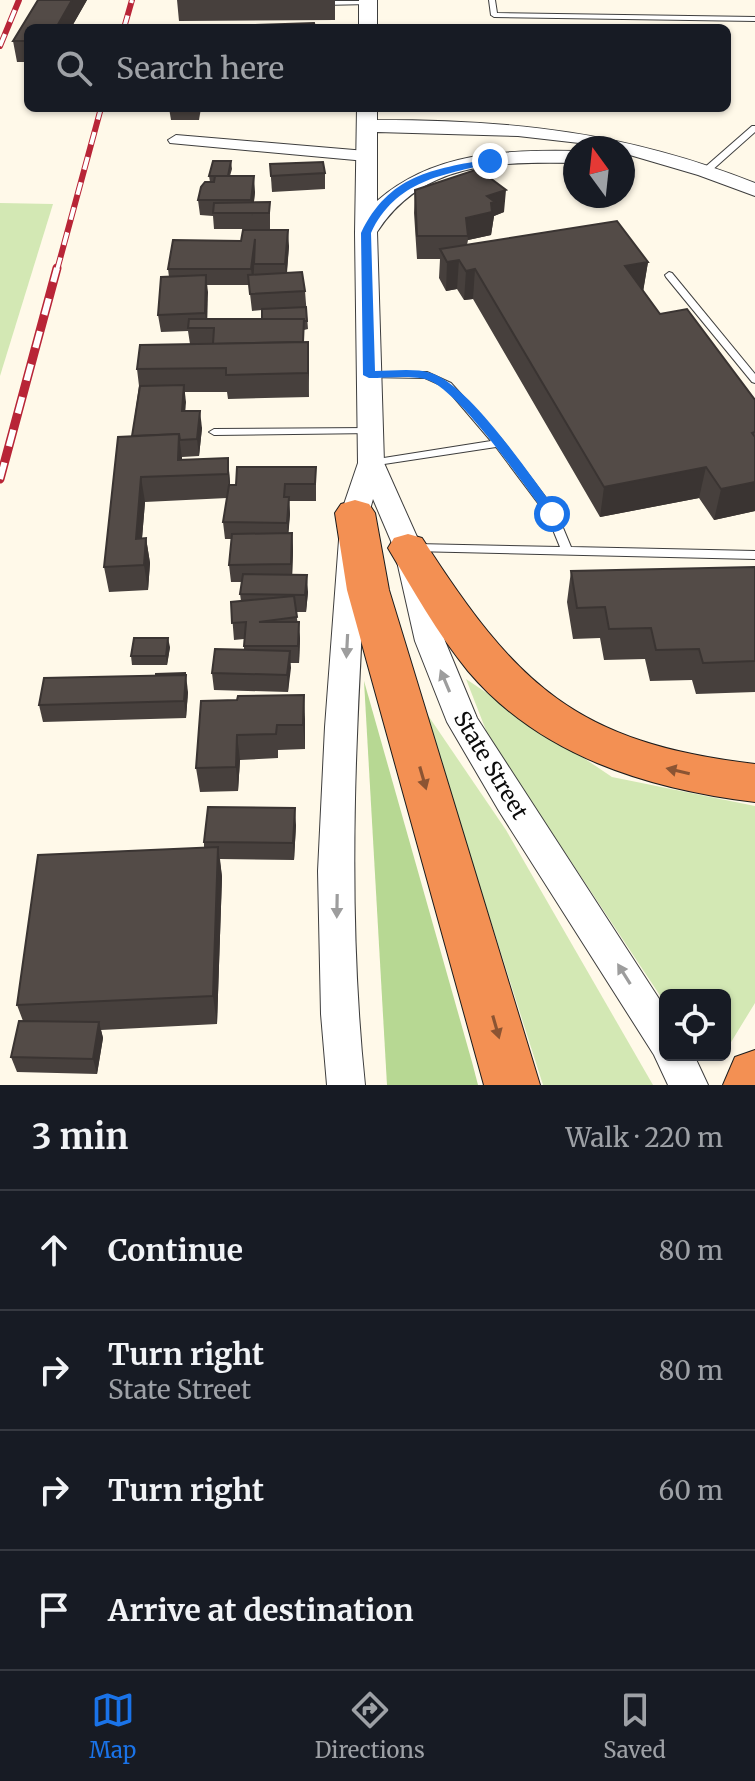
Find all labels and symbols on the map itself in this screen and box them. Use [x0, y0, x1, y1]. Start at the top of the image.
north arrow [563, 136, 635, 208]
route end [472, 143, 508, 179]
route start [534, 496, 570, 532]
one-way arrow [340, 634, 353, 659]
one-way arrow [438, 669, 451, 693]
street label: State Street [448, 706, 534, 824]
one-way arrow [665, 764, 690, 777]
one-way arrow [417, 766, 430, 790]
one-way arrow [331, 894, 343, 919]
one-way arrow [618, 963, 632, 985]
one-way arrow [490, 1015, 502, 1040]

